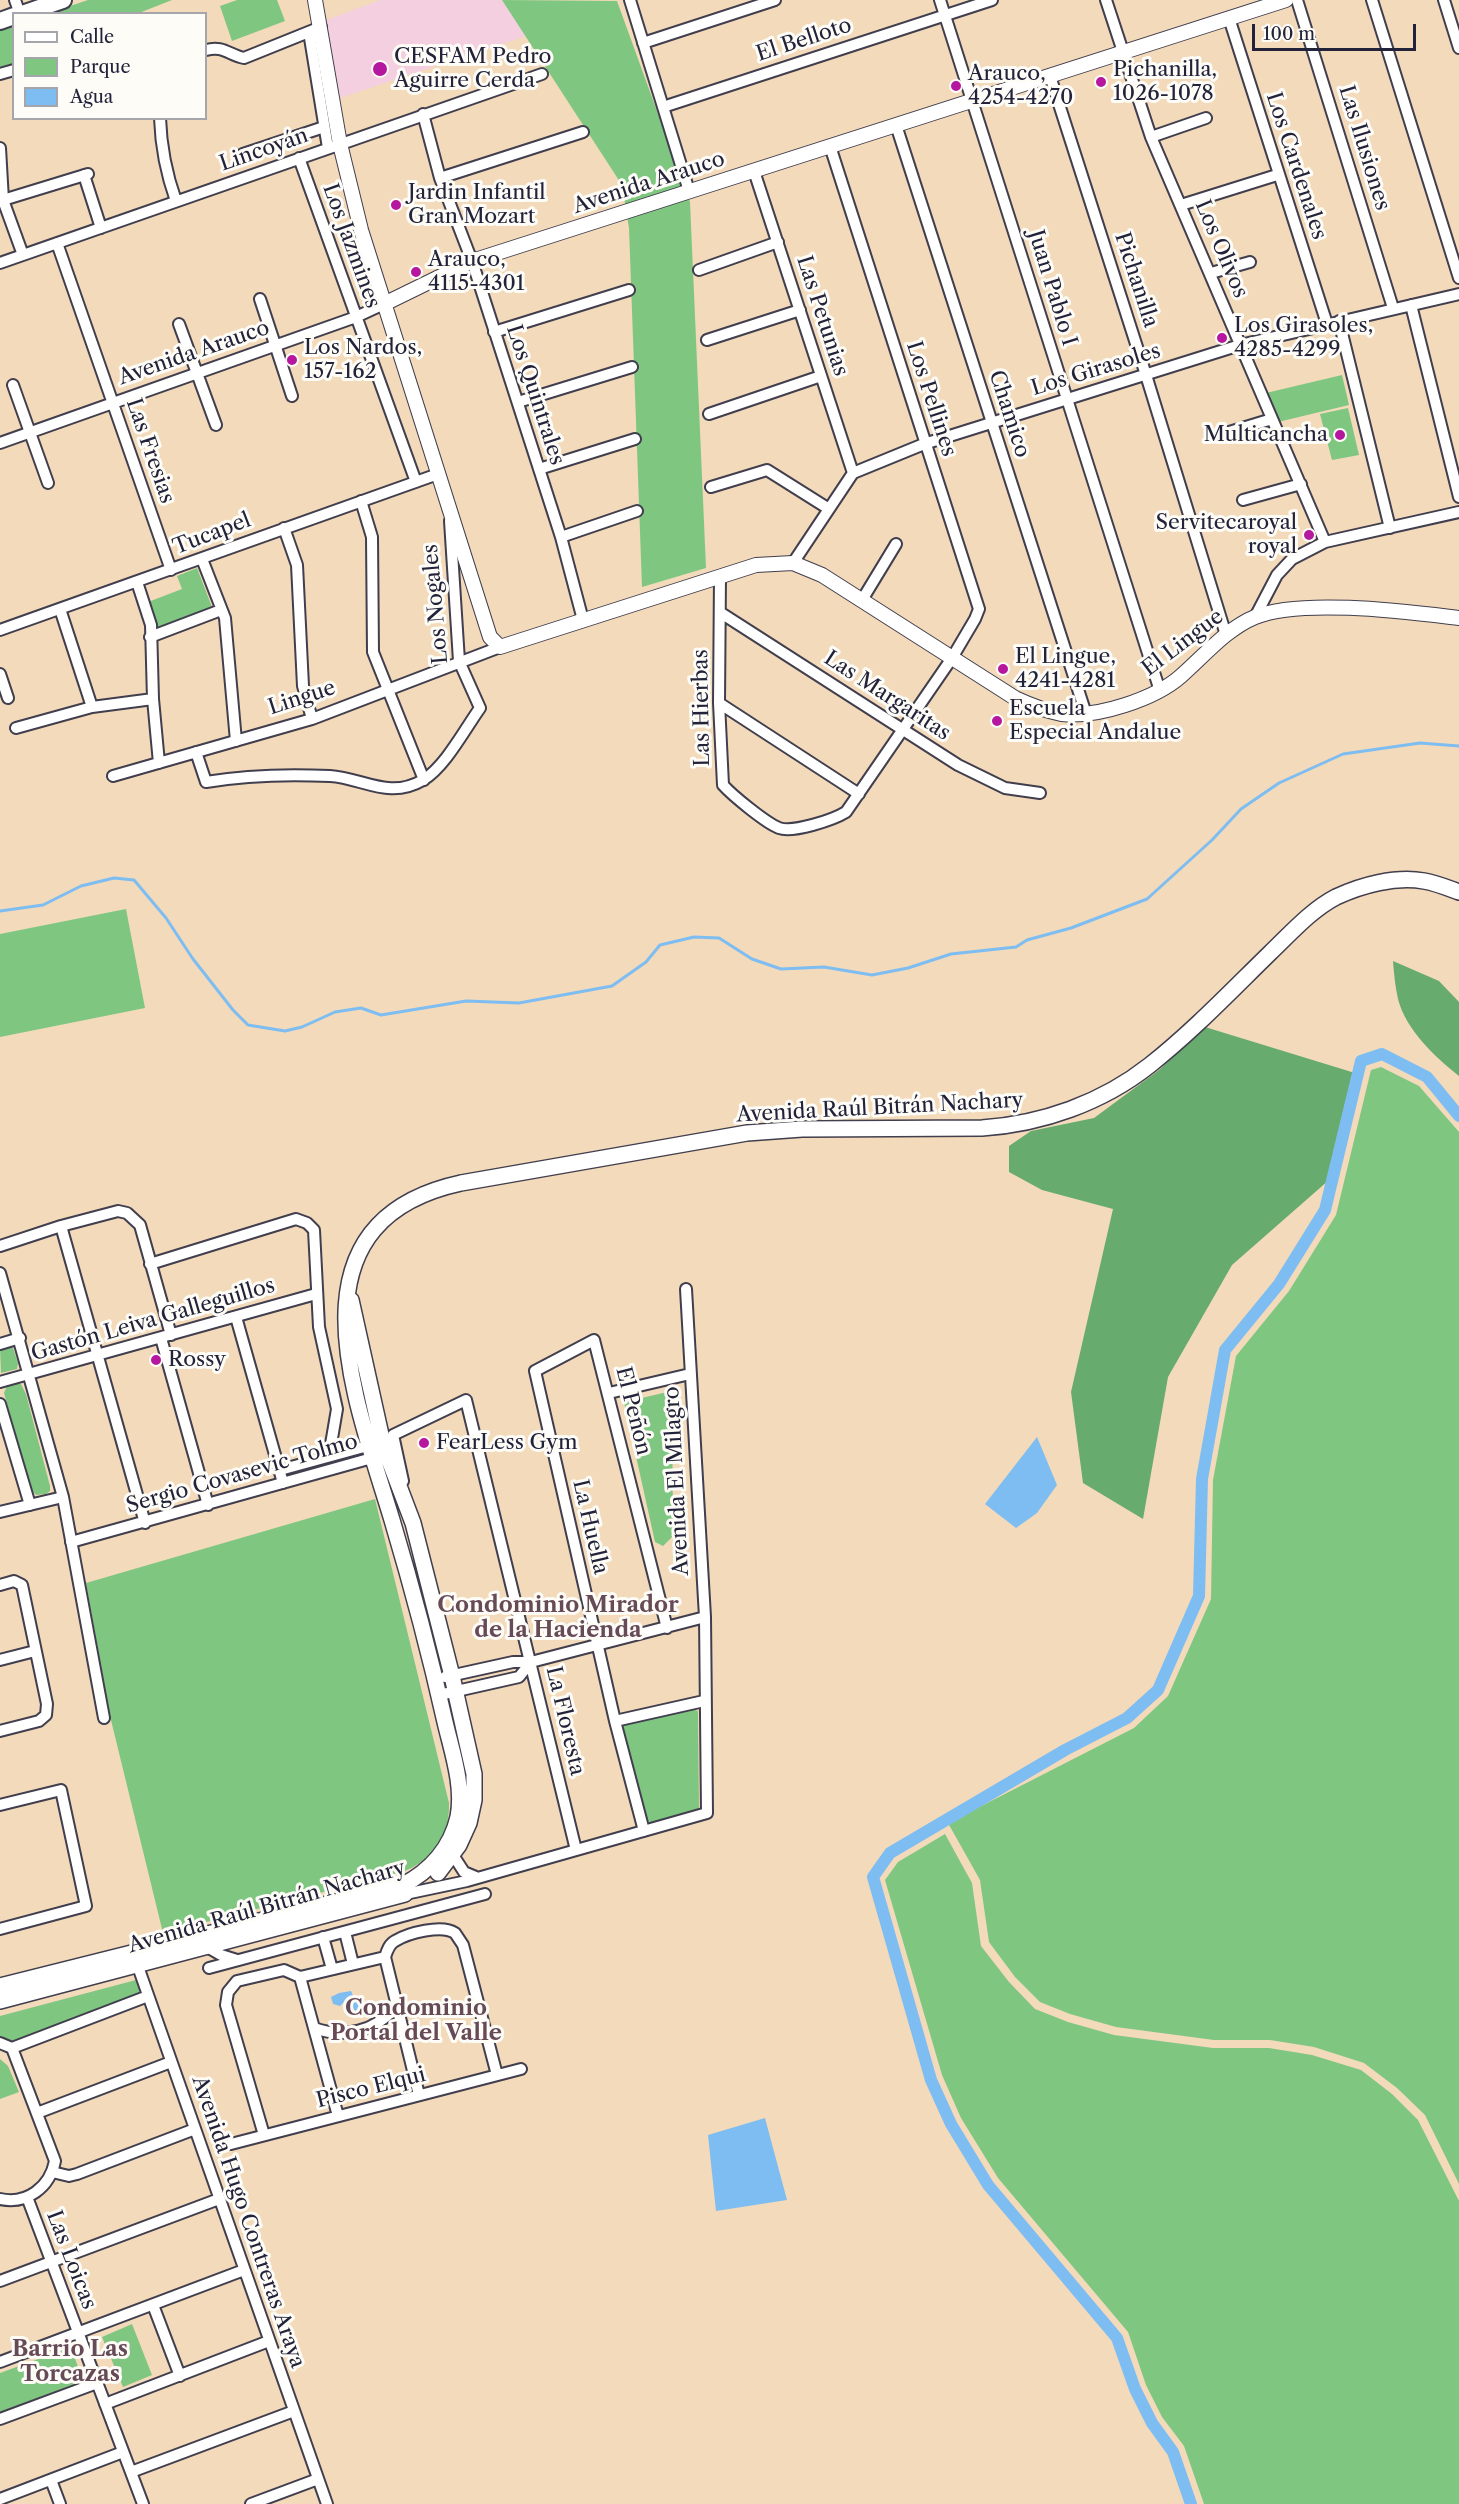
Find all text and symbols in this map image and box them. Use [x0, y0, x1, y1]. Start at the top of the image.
legend [12, 12, 207, 120]
scale bar [1255, 12, 1418, 50]
street label: El Belloto [753, 13, 855, 67]
text: 100 m [1263, 23, 1315, 45]
text: Calle [70, 26, 114, 48]
place label: CESFAM Pedro Aguirre Cerda [394, 44, 551, 94]
text: Parque [70, 56, 131, 78]
place label: Pichanilla, 1026-1078 [1113, 57, 1217, 107]
marker: CESFAM Pedro Aguirre Cerda [371, 60, 389, 78]
place label: Arauco, 4254-4270 [968, 61, 1073, 111]
marker: Pichanilla, 1026-1078 [1094, 75, 1108, 89]
marker: Arauco, 4254-4270 [949, 79, 963, 93]
street label: Las Ilusiones [1333, 83, 1395, 213]
text: Agua [70, 86, 113, 108]
street label: Los Cardenales [1260, 89, 1332, 243]
street label: Lincoyán [216, 123, 312, 177]
street label: Avenida Arauco [570, 147, 728, 219]
street label: Los Jazmines [317, 180, 385, 312]
place label: Jardin Infantil Gran Mozart [408, 180, 546, 230]
street label: Los Olivos [1189, 196, 1253, 302]
marker: Jardin Infantil Gran Mozart [389, 198, 403, 212]
street label: Juan Pablo I [1022, 227, 1082, 349]
street label: Pichanilla [1109, 229, 1163, 331]
place label: Arauco, 4115-4301 [428, 247, 525, 297]
street label: Las Petunias [791, 253, 853, 379]
marker: Arauco, 4115-4301 [409, 265, 423, 279]
place label: Los Girasoles, 4285-4299 [1234, 313, 1373, 363]
street label: Avenida Arauco [115, 315, 273, 391]
street label: Los Quintrales [501, 322, 569, 468]
marker: Los Girasoles, 4285-4299 [1215, 331, 1229, 345]
place label: Los Nardos, 157-162 [304, 335, 422, 385]
street label: Los Pellines [901, 338, 961, 460]
street label: Los Girasoles [1028, 338, 1164, 402]
marker: Los Nardos, 157-162 [285, 353, 299, 367]
street label: Chamico [983, 367, 1035, 461]
street label: Las Fresias [120, 395, 180, 507]
place label: Multicancha [1204, 422, 1328, 448]
marker: Multicancha [1333, 428, 1347, 442]
street label: Tucapel [170, 508, 254, 560]
place label: Servitecaroyal royal [1155, 510, 1297, 560]
marker: Servitecaroyal royal [1302, 528, 1316, 542]
street label: Los Nogales [418, 543, 454, 665]
street label: El Lingue [1137, 604, 1229, 682]
place label: El Lingue, 4241-4281 [1015, 644, 1116, 694]
street label: Las Margaritas [819, 646, 955, 746]
street label: Las Hierbas [688, 649, 716, 767]
marker: El Lingue, 4241-4281 [996, 662, 1010, 676]
street label: Lingue [265, 675, 339, 721]
place label: Escuela Especial Andalue [1009, 696, 1181, 746]
marker: Escuela Especial Andalue [990, 714, 1004, 728]
street label: Avenida Raúl Bitrán Nachary [736, 1088, 1024, 1128]
street label: Gastón Leiva Galleguillos [28, 1273, 278, 1367]
place label: Rossy [168, 1347, 226, 1373]
marker: Rossy [149, 1353, 163, 1367]
street label: El Peñón [610, 1364, 656, 1458]
street label: Avenida El Milagro [659, 1386, 695, 1576]
street label: Sergio Covasevic Tolmo [123, 1429, 361, 1519]
place label: FearLess Gym [436, 1430, 577, 1456]
marker: FearLess Gym [417, 1436, 431, 1450]
street label: La Huella [567, 1477, 613, 1577]
district label: Condominio Mirador de la Hacienda [437, 1593, 679, 1645]
street label: La Floresta [540, 1664, 590, 1778]
street label: Avenida Raúl Bitrán Nachary [125, 1855, 409, 1959]
district label: Condominio Portal del Valle [330, 1996, 502, 2048]
street label: Pisco Elqui [314, 2062, 428, 2114]
street label: Avenida Hugo Contreras Araya [186, 2073, 310, 2371]
street label: Las Loicas [41, 2207, 101, 2313]
district label: Barrio Las Torcazas [12, 2337, 128, 2388]

